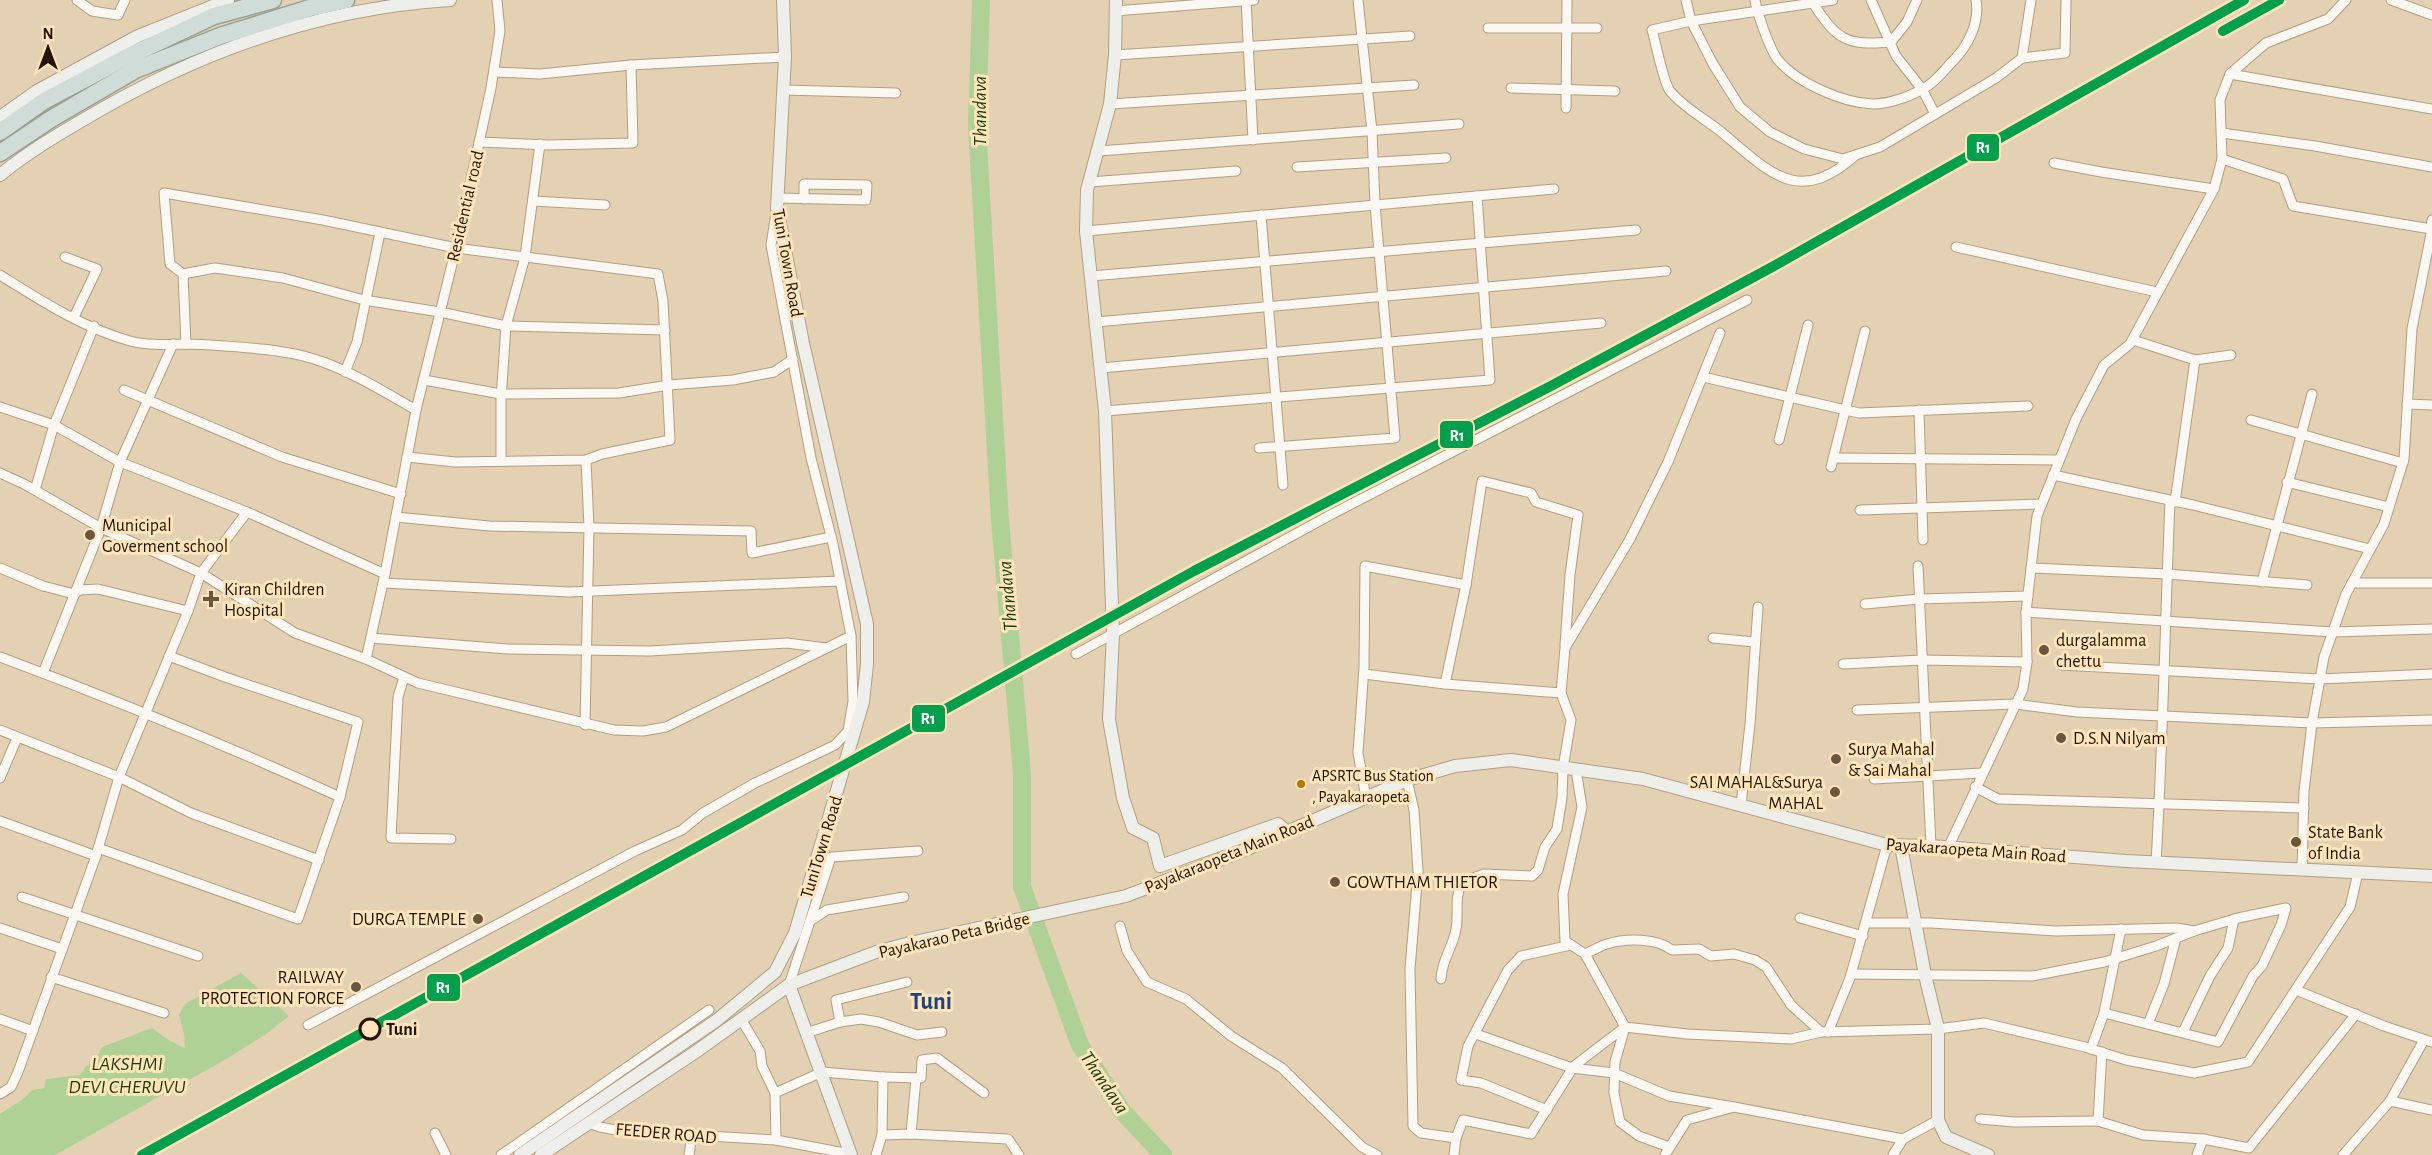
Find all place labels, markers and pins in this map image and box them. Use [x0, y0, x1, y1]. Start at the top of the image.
place label: Municipal Goverment school [102, 517, 228, 556]
marker: Municipal Goverment school [83, 528, 97, 542]
place label: Kiran Children Hospital [224, 581, 324, 620]
marker: Kiran Children Hospital [202, 590, 220, 608]
place label: durgalamma chettu [2056, 632, 2147, 671]
marker: durgalamma chettu [2037, 643, 2051, 657]
place label: D.S.N Nilyam [2073, 730, 2166, 748]
marker: D.S.N Nilyam [2054, 731, 2068, 745]
place label: Surya Mahal & Sai Mahal [1848, 741, 1935, 780]
marker: Surya Mahal & Sai Mahal [1829, 752, 1843, 766]
place label: APSRTC Bus Station , Payakaraopeta [1312, 768, 1434, 806]
place label: SAI MAHAL&Surya MAHAL [1690, 774, 1824, 813]
marker: APSRTC Bus Station , Payakaraopeta [1295, 778, 1307, 790]
marker: SAI MAHAL&Surya MAHAL [1828, 785, 1842, 799]
place label: State Bank of India [2308, 824, 2383, 863]
marker: State Bank of India [2289, 835, 2303, 849]
place label: GOWTHAM THIETOR [1347, 874, 1498, 892]
marker: GOWTHAM THIETOR [1328, 875, 1342, 889]
place label: DURGA TEMPLE [352, 911, 466, 929]
marker: DURGA TEMPLE [471, 912, 485, 926]
place label: RAILWAY PROTECTION FORCE [200, 969, 344, 1008]
marker: RAILWAY PROTECTION FORCE [349, 980, 363, 994]
marker: Tuni [359, 1018, 381, 1040]
place label: Tuni [386, 1021, 417, 1039]

